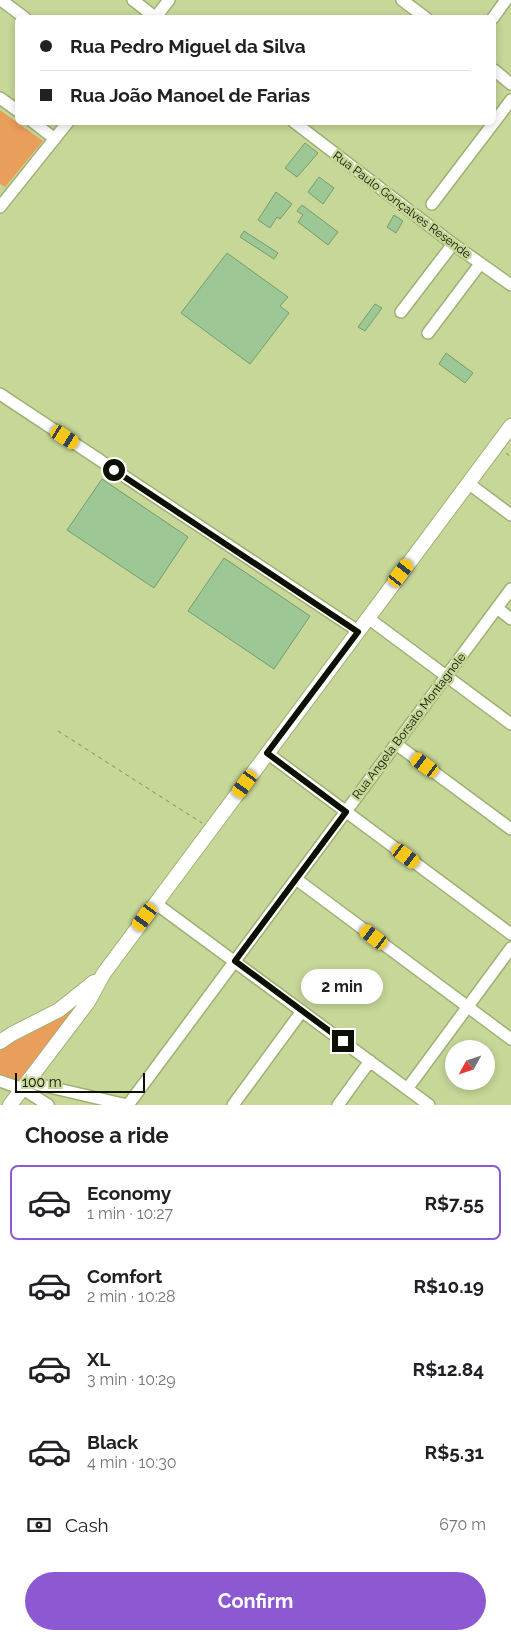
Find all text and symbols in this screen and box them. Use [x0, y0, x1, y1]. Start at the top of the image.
text: Rua Pedro Miguel da Silva [70, 35, 306, 57]
text: Rua João Manoel de Farias [70, 84, 310, 106]
street label: Rua Paulo Gonçalves Resende [330, 149, 474, 261]
car [48, 423, 81, 451]
route start [103, 459, 125, 481]
car [385, 557, 416, 589]
street label: Rua Angela Borsato Montagnole [349, 650, 469, 802]
car [408, 750, 441, 780]
car [230, 767, 259, 801]
car [389, 841, 422, 871]
car [130, 900, 159, 934]
car [357, 922, 390, 952]
callout: 2 min [302, 968, 384, 1004]
text: 2 min [321, 977, 363, 996]
route end [332, 1030, 354, 1052]
north arrow [445, 1040, 495, 1090]
map controls [445, 1040, 495, 1090]
scale bar [15, 1070, 145, 1093]
text: 100 m [22, 1074, 62, 1090]
text: Choose a ride [25, 1122, 169, 1148]
icon: car [27, 1180, 72, 1225]
text: Economy [87, 1182, 171, 1204]
text: R$7.55 [424, 1192, 484, 1214]
text: 1 min · 10:27 [87, 1204, 173, 1223]
icon: car [27, 1263, 72, 1308]
text: Comfort [87, 1265, 162, 1287]
text: R$10.19 [413, 1275, 484, 1297]
text: 2 min · 10:28 [87, 1287, 176, 1306]
icon: car [27, 1346, 72, 1391]
text: XL [87, 1348, 110, 1370]
text: R$12.84 [413, 1358, 484, 1380]
text: 3 min · 10:29 [87, 1370, 176, 1389]
icon: car [27, 1429, 72, 1474]
text: Black [87, 1431, 138, 1453]
text: R$5.31 [425, 1441, 484, 1463]
text: 4 min · 10:30 [87, 1453, 177, 1472]
icon: cash [25, 1511, 53, 1539]
text: Cash [65, 1514, 109, 1536]
text: 670 m [439, 1515, 486, 1534]
button: Confirm [25, 1572, 486, 1630]

